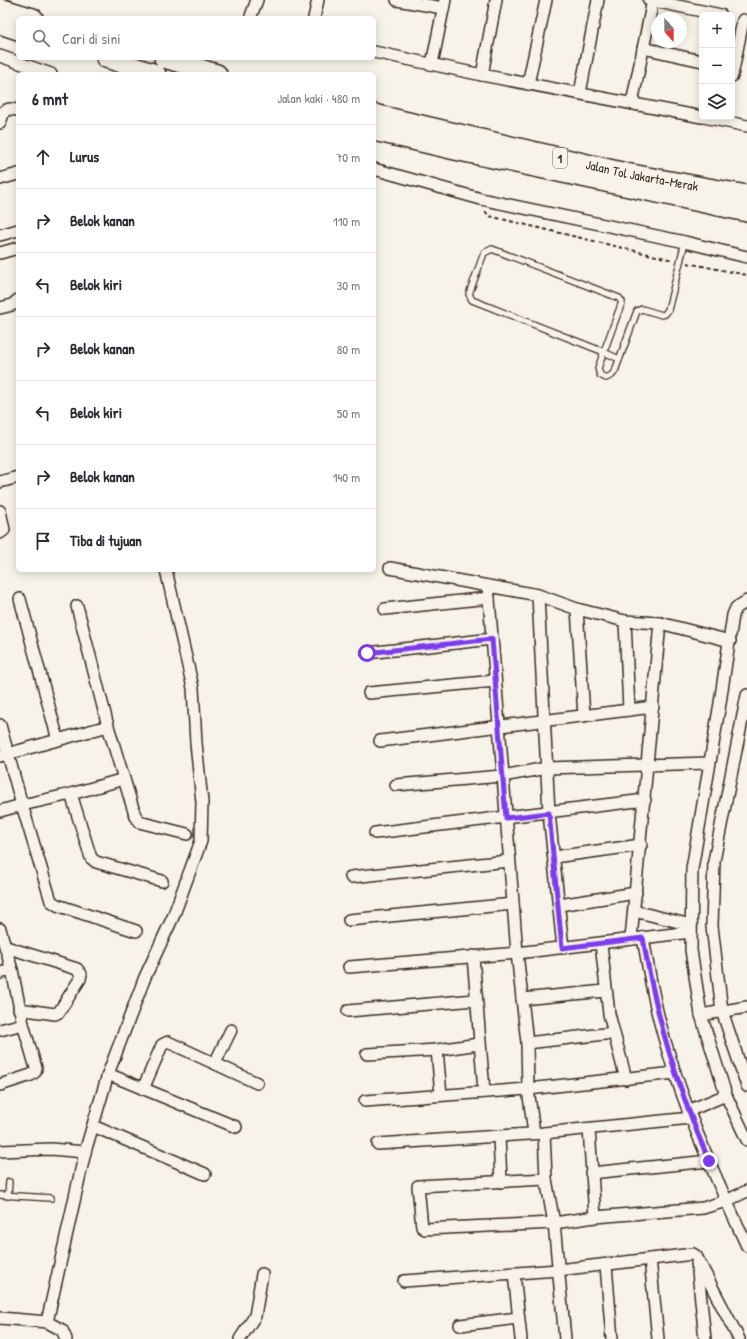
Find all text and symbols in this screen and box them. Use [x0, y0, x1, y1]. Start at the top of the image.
north arrow [651, 12, 687, 48]
map controls [699, 12, 735, 120]
button: + [699, 12, 735, 48]
search box [16, 16, 376, 60]
icon: search [30, 27, 52, 49]
text: Cari di sini [62, 28, 121, 49]
button: − [699, 48, 735, 84]
button: layers [699, 84, 735, 120]
text: 6 mnt [32, 87, 68, 110]
text: Jalan kaki · 480 m [277, 89, 360, 107]
icon: ahead [32, 146, 54, 168]
text: Lurus [70, 146, 99, 167]
text: 70 m [336, 148, 360, 166]
road number: 1 [553, 148, 567, 168]
street label: Jalan Tol Jakarta–Merak [584, 155, 700, 195]
icon: right [32, 210, 54, 232]
text: Belok kanan [70, 210, 135, 231]
text: 110 m [333, 212, 360, 230]
icon: left [32, 274, 54, 296]
text: Belok kiri [70, 274, 122, 295]
text: 30 m [337, 276, 360, 294]
icon: right [32, 338, 54, 360]
text: Belok kanan [70, 338, 135, 359]
text: 80 m [337, 340, 360, 358]
icon: left [32, 402, 54, 424]
text: Belok kiri [70, 402, 122, 423]
text: 50 m [337, 404, 360, 422]
icon: right [32, 466, 54, 488]
text: Belok kanan [70, 466, 135, 487]
text: 140 m [333, 468, 360, 486]
icon: arrive [32, 530, 54, 552]
text: Tiba di tujuan [70, 530, 142, 551]
route start [358, 644, 376, 662]
route end [700, 1152, 718, 1170]

